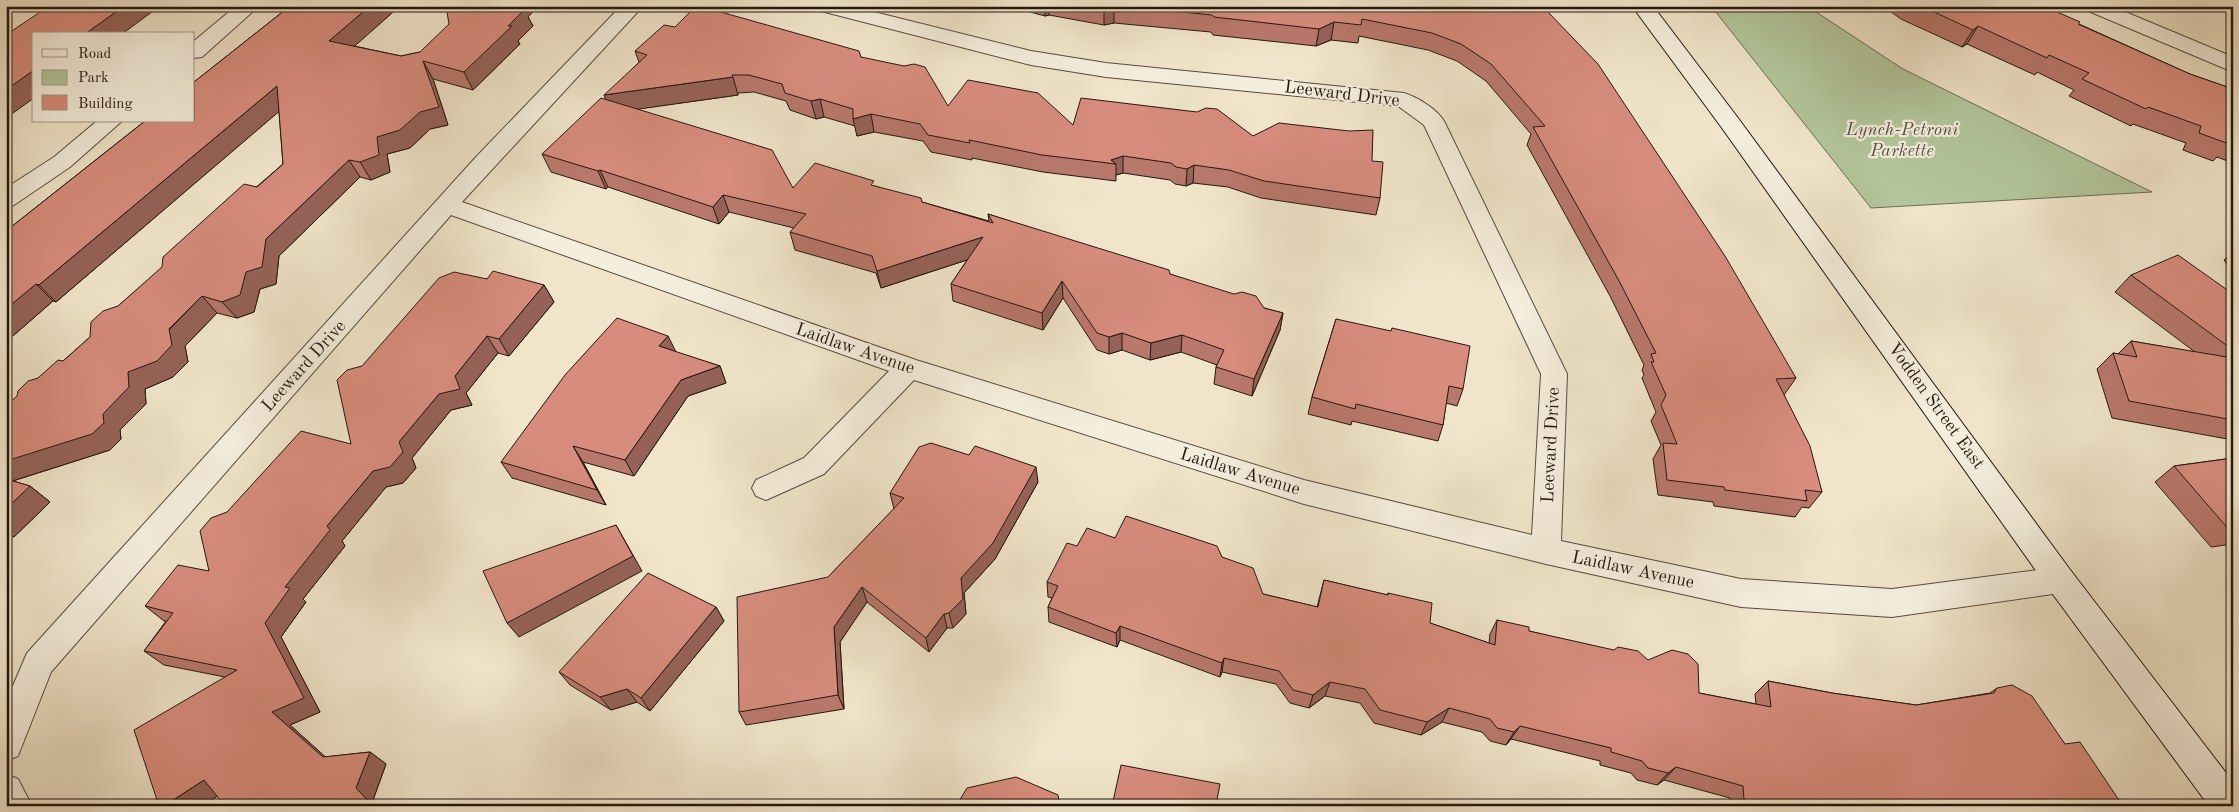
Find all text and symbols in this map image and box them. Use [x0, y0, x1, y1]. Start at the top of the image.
legend [32, 32, 195, 122]
text: Road [78, 47, 112, 62]
text: Park [78, 71, 109, 86]
street label: Leeward Drive [1283, 78, 1401, 110]
text: Building [78, 97, 133, 112]
park label: Lynch-Petroni Parkette [1845, 121, 1958, 160]
street label: Leeward Drive [259, 317, 349, 415]
street label: Laidlaw Avenue [793, 320, 917, 378]
street label: Vodden Street East [1884, 340, 1988, 472]
street label: Leeward Drive [1539, 387, 1563, 503]
street label: Laidlaw Avenue [1178, 445, 1302, 499]
street label: Laidlaw Avenue [1570, 548, 1696, 592]

